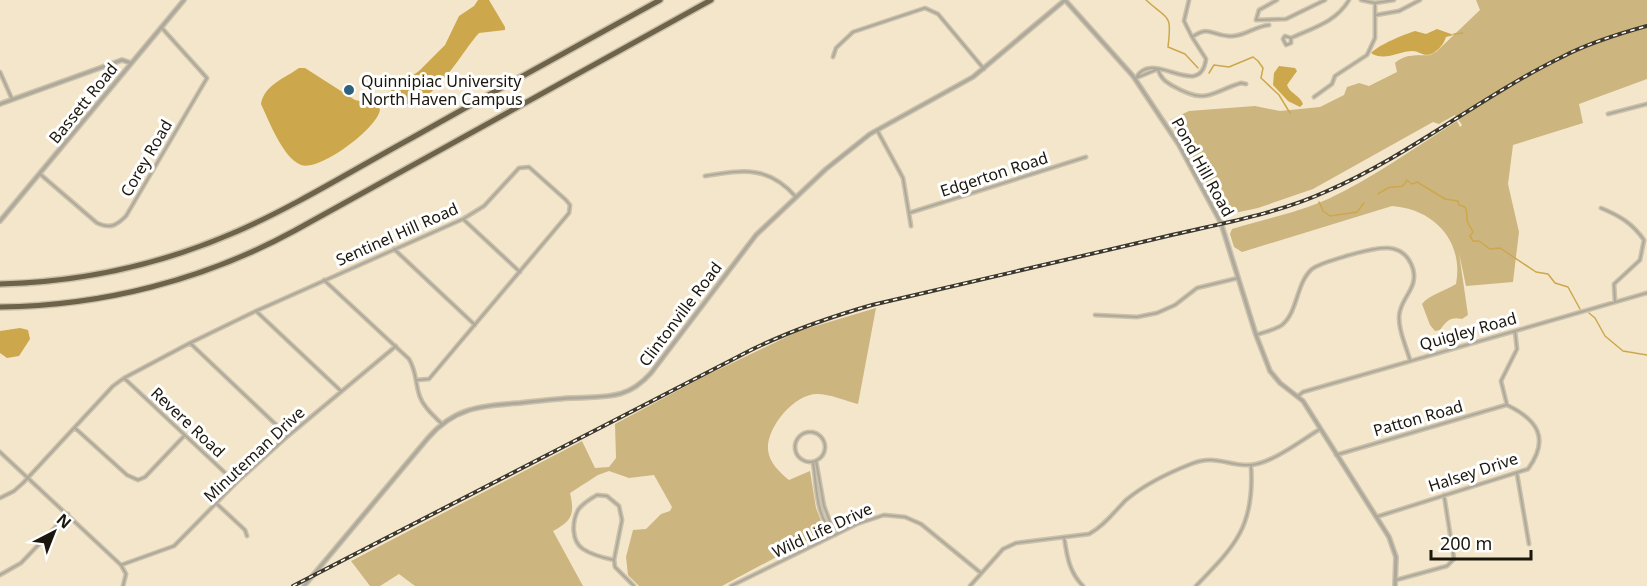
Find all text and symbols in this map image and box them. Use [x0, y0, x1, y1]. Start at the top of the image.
street label: Bassett Road [44, 58, 122, 148]
place label: Quinnipiac University North Haven Campus [361, 70, 523, 110]
marker: Quinnipiac University North Haven Campus [342, 83, 356, 97]
street label: Pond Hill Road [1167, 114, 1239, 220]
street label: Corey Road [115, 115, 177, 201]
street label: Edgerton Road [937, 146, 1051, 202]
street label: Sentinel Hill Road [332, 197, 462, 271]
street label: Clintonville Road [633, 257, 727, 371]
street label: Quigley Road [1417, 307, 1519, 355]
street label: Revere Road [146, 382, 230, 462]
street label: Patton Road [1371, 395, 1465, 441]
street label: Minuteman Drive [199, 401, 309, 507]
street label: Halsey Drive [1425, 447, 1521, 497]
street label: Wild Life Drive [768, 497, 876, 563]
north arrow [24, 502, 84, 562]
text: N [52, 508, 76, 533]
scale bar [1431, 523, 1532, 561]
text: 200 m [1440, 531, 1492, 555]

